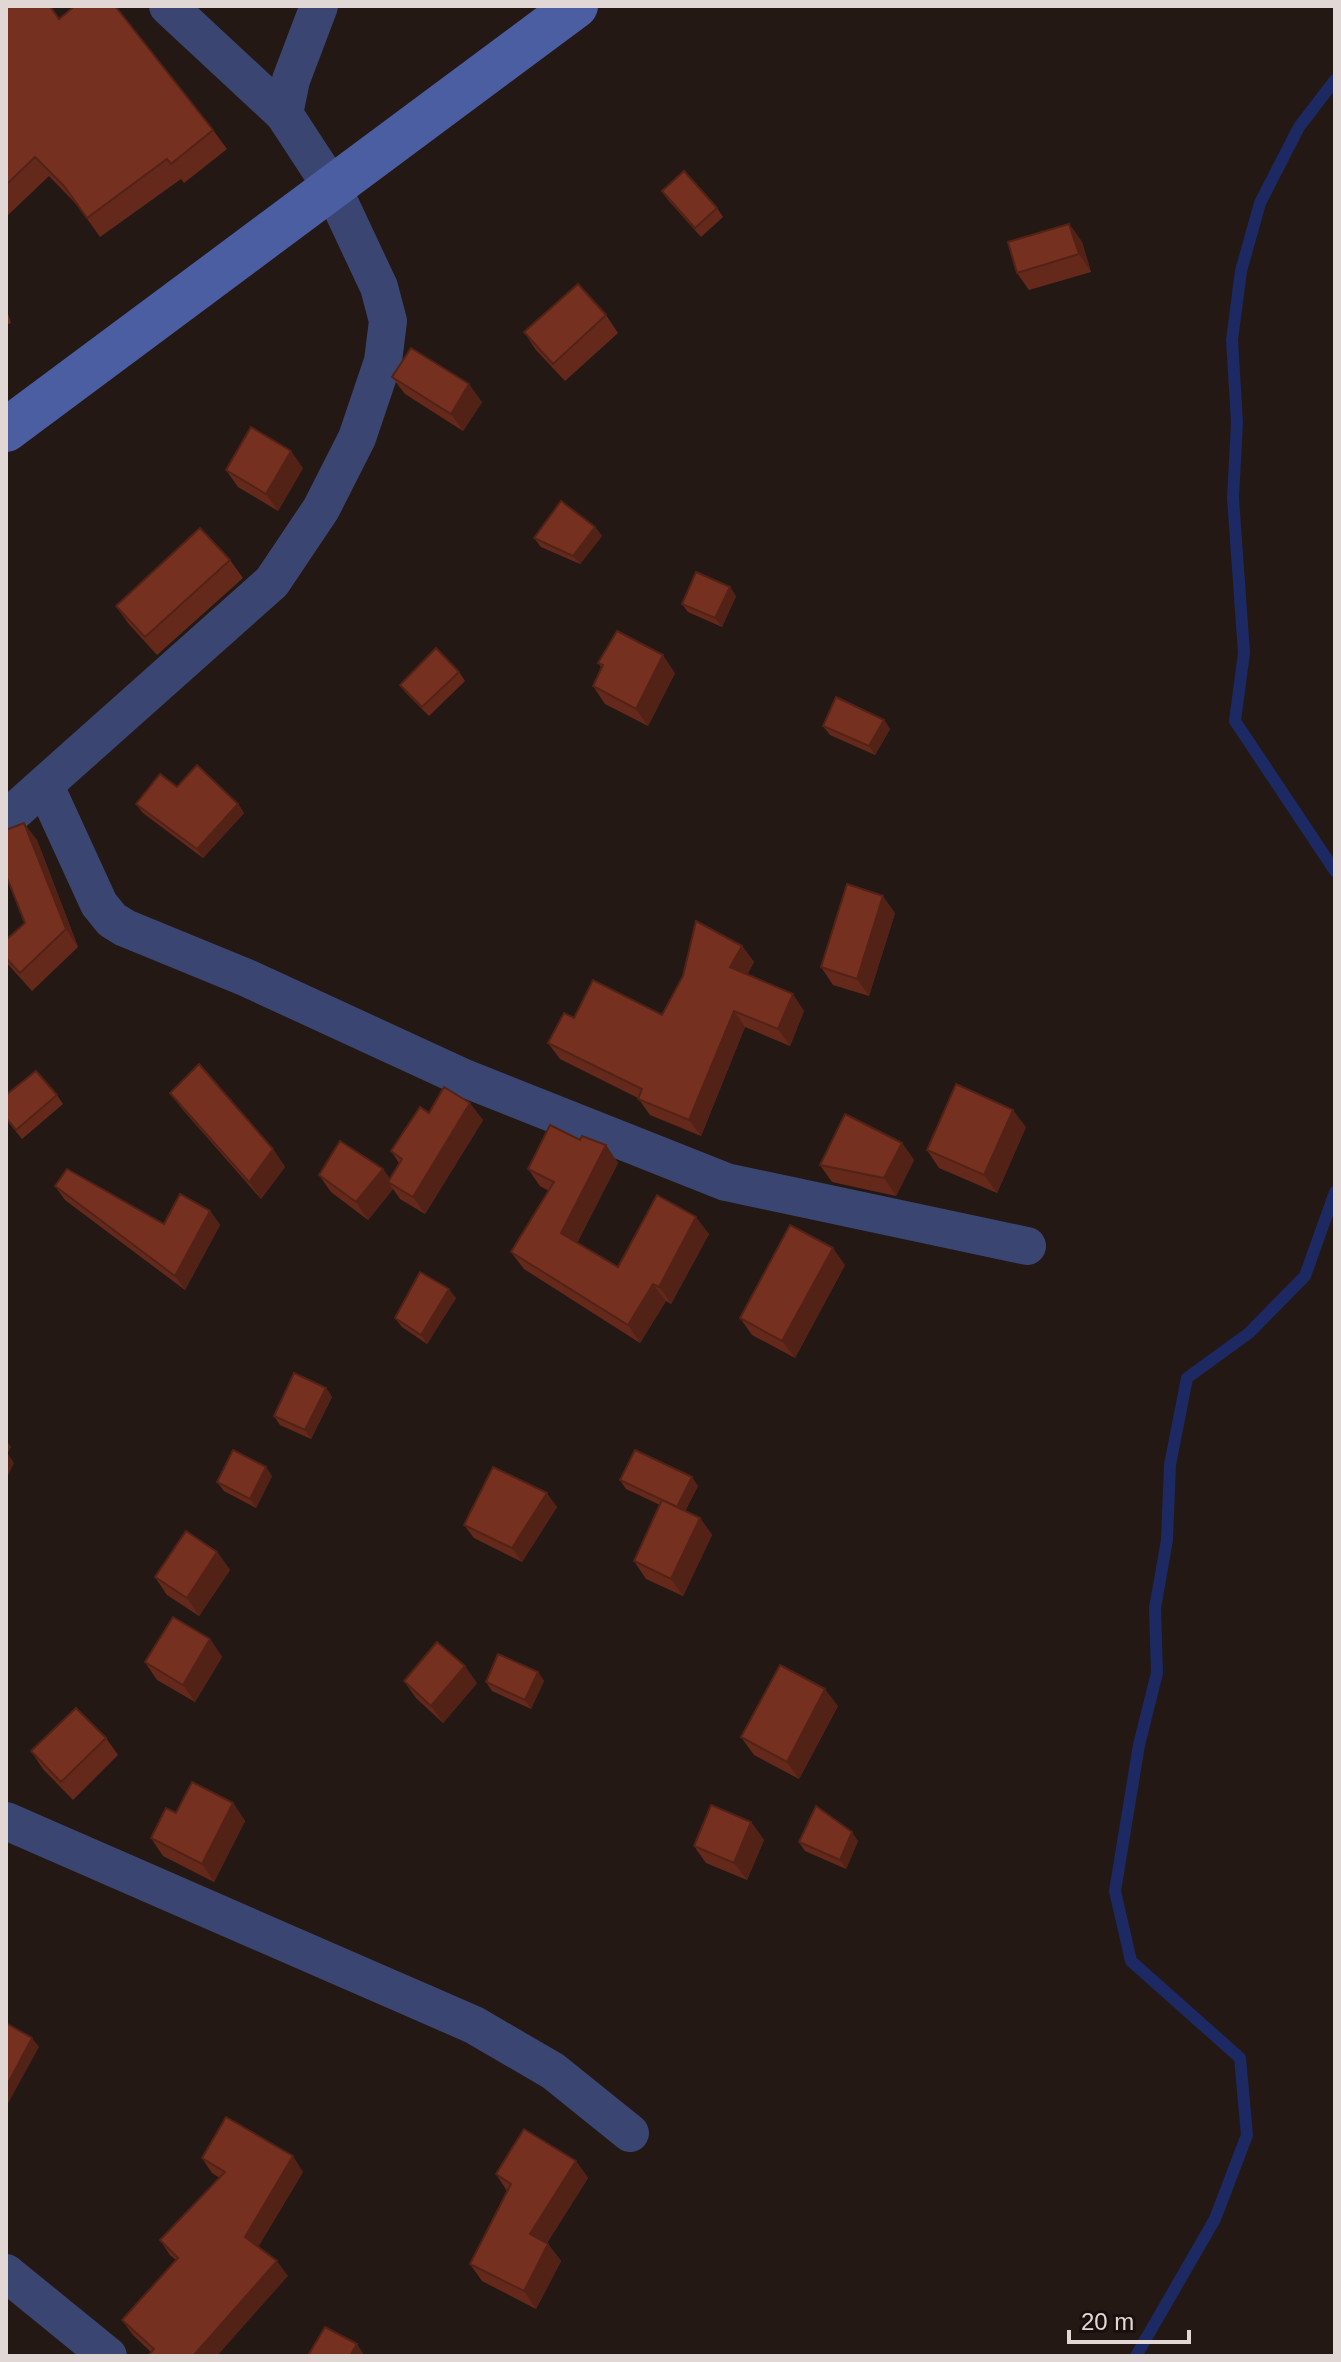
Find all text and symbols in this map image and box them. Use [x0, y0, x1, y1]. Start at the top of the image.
scale bar [1069, 2294, 1189, 2344]
text: 20 m [1081, 2308, 1134, 2335]

